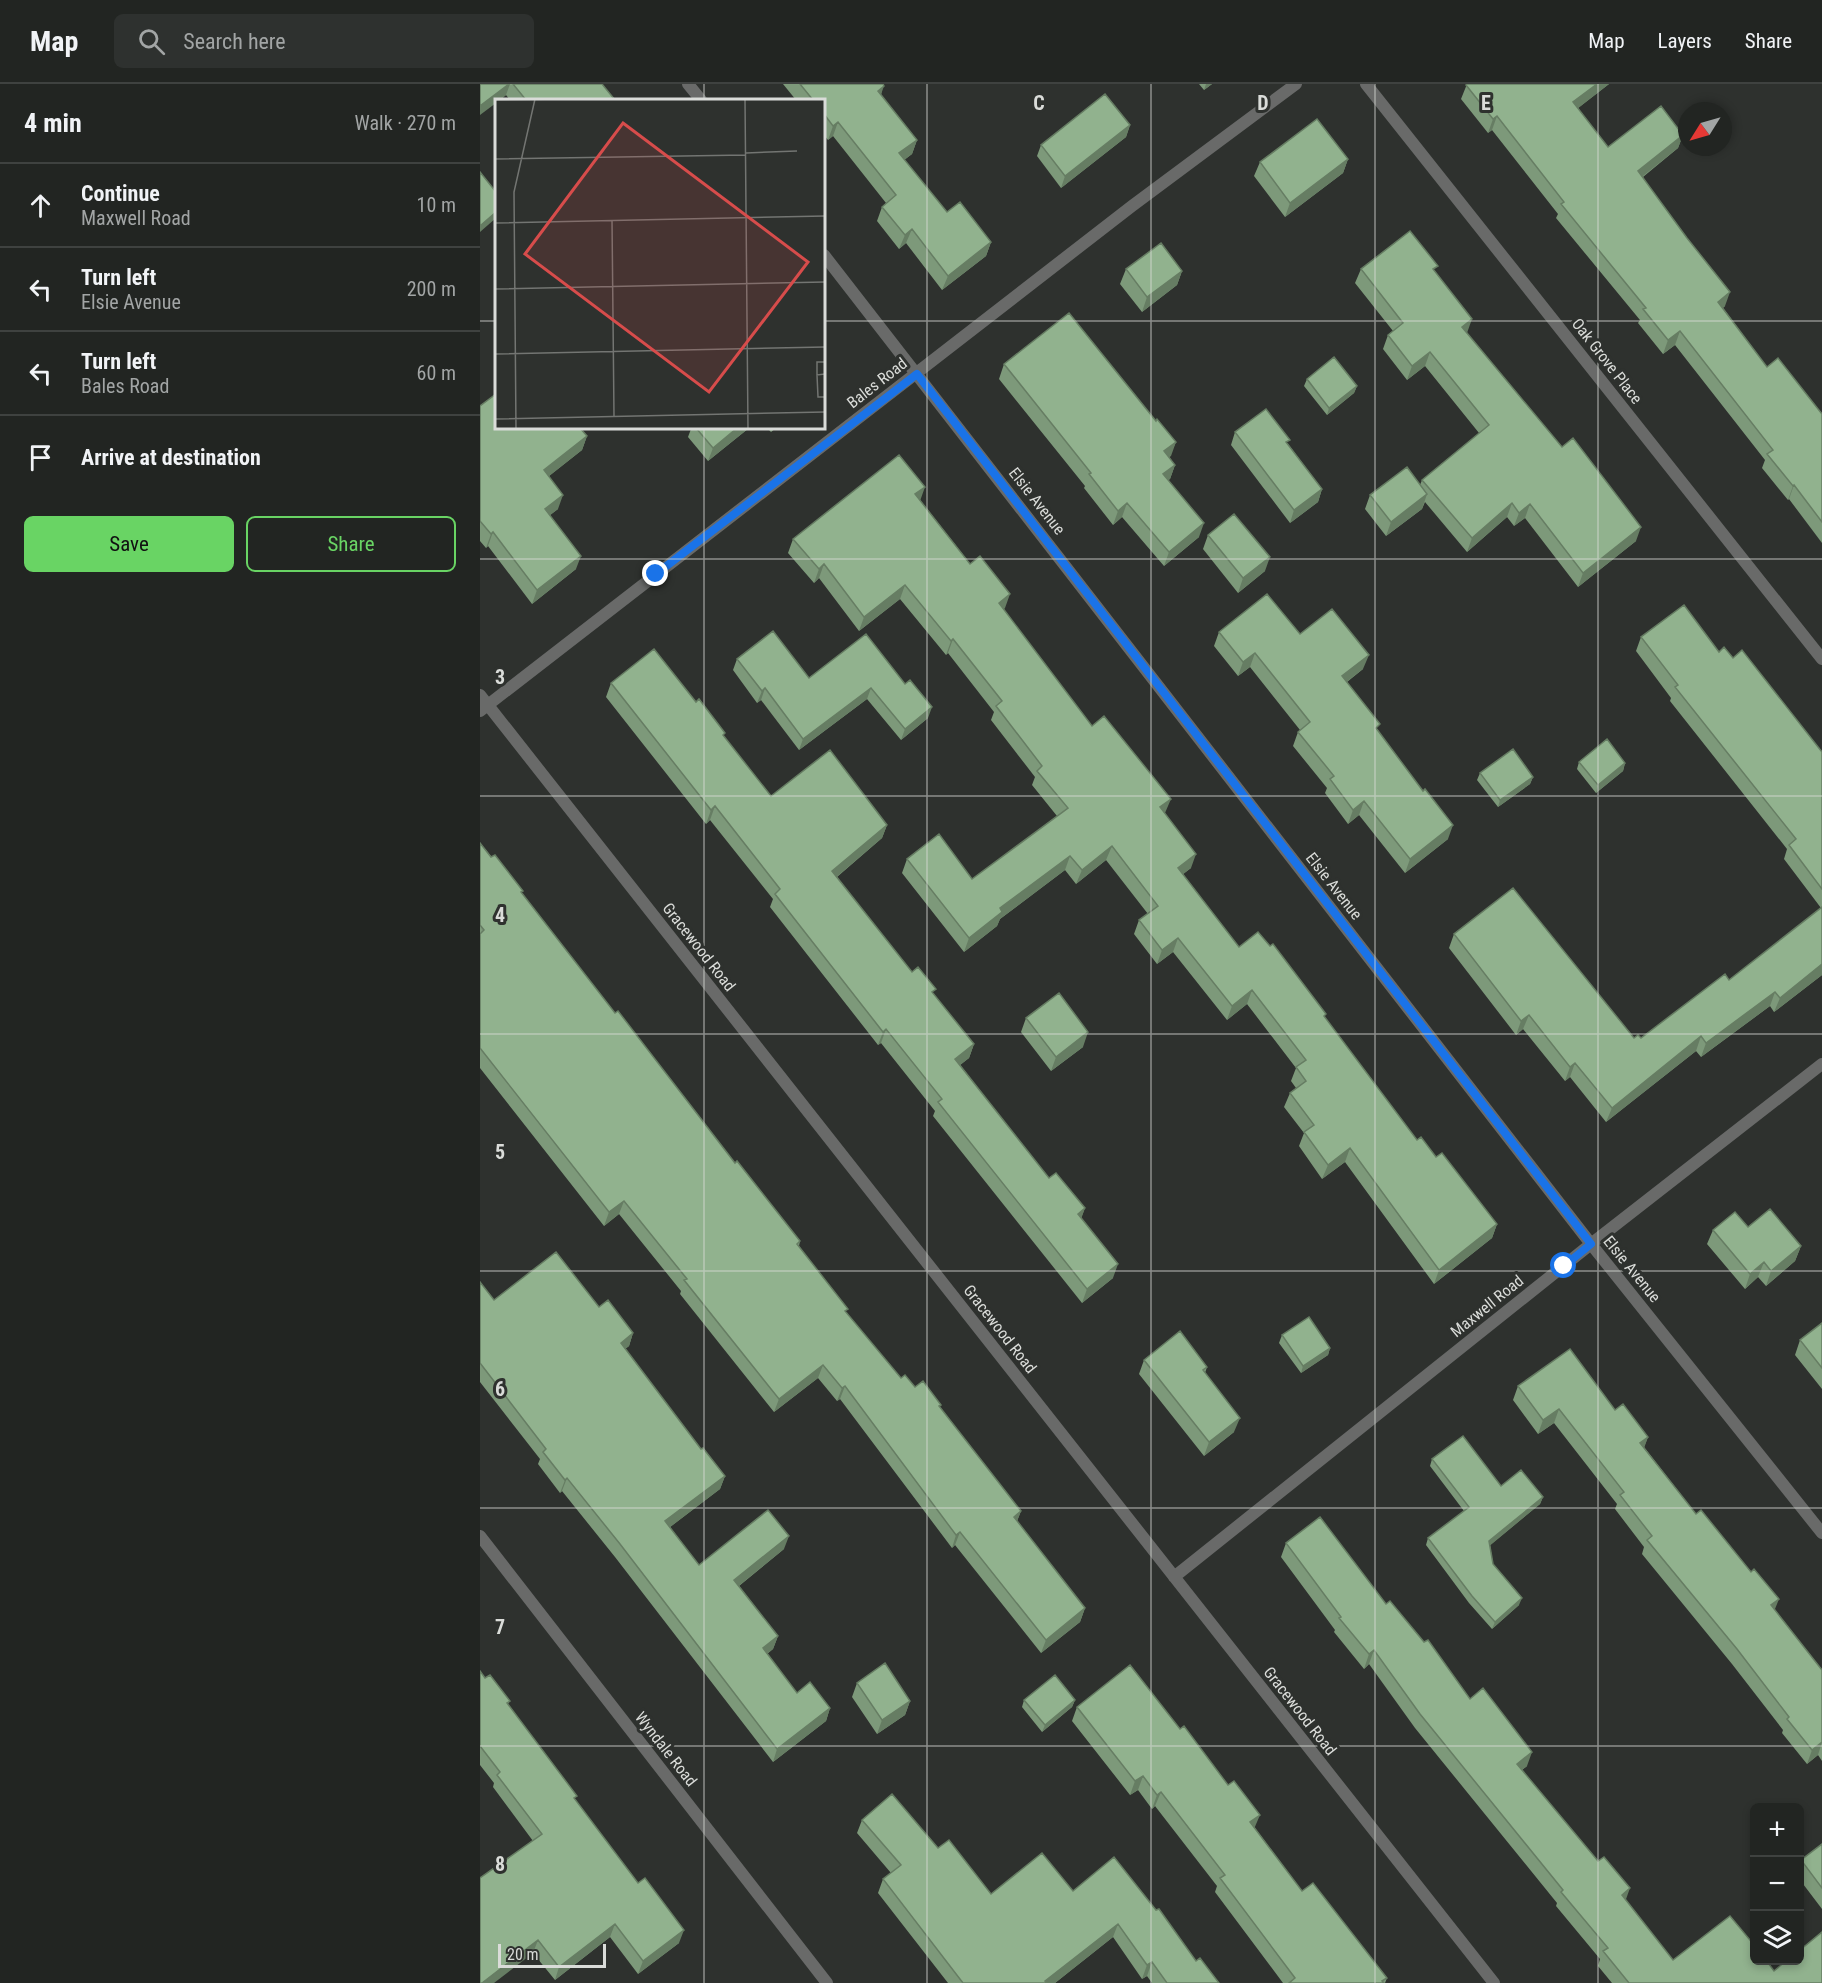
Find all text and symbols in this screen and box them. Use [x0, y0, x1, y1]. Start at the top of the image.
search box [114, 14, 534, 68]
text: Map [30, 25, 78, 58]
icon: search [135, 25, 168, 58]
text: Search here [183, 29, 286, 54]
text: Map [1588, 29, 1625, 53]
text: Layers [1658, 29, 1712, 53]
text: Share [1745, 29, 1792, 53]
text: C [1033, 91, 1045, 115]
text: D [1257, 91, 1269, 115]
text: E [1481, 91, 1491, 115]
inset map [495, 99, 825, 429]
north arrow [1678, 102, 1732, 156]
text: 4 min [24, 108, 82, 138]
text: Walk · 270 m [355, 111, 456, 135]
text: Continue [81, 181, 160, 206]
icon: ahead [24, 189, 57, 222]
text: 10 m [417, 193, 456, 217]
text: Maxwell Road [81, 206, 191, 230]
text: Turn left [81, 265, 156, 290]
icon: left [24, 273, 57, 306]
text: 200 m [407, 277, 456, 301]
text: Elsie Avenue [81, 290, 181, 314]
street label: Oak Grove Place [1568, 314, 1646, 408]
text: Turn left [81, 349, 156, 374]
street label: Bales Road [843, 354, 911, 412]
icon: left [24, 357, 57, 390]
text: 60 m [417, 361, 456, 385]
text: Bales Road [81, 374, 169, 398]
icon: arrive [24, 441, 57, 474]
text: Arrive at destination [81, 445, 261, 470]
street label: Elsie Avenue [1005, 464, 1069, 538]
button: Save [24, 516, 234, 572]
button: Share [246, 516, 456, 572]
route end [642, 560, 668, 586]
text: 3 [495, 665, 505, 689]
street label: Elsie Avenue [1302, 849, 1366, 923]
street label: Gracewood Road [659, 899, 739, 995]
text: 4 [495, 903, 505, 927]
text: 5 [495, 1140, 505, 1164]
street label: Elsie Avenue [1599, 1232, 1665, 1306]
route start [1550, 1252, 1576, 1278]
street label: Maxwell Road [1447, 1271, 1527, 1341]
street label: Gracewood Road [960, 1281, 1040, 1377]
text: 6 [495, 1377, 505, 1401]
text: 7 [495, 1615, 505, 1639]
street label: Gracewood Road [1260, 1663, 1340, 1759]
street label: Wyndale Road [631, 1708, 701, 1790]
map controls [1750, 1803, 1804, 1965]
button: + [1750, 1803, 1804, 1857]
text: 8 [495, 1852, 505, 1876]
button: − [1750, 1857, 1804, 1911]
button: layers [1750, 1911, 1804, 1965]
scale bar [498, 1941, 606, 1968]
text: 20 m [507, 1945, 539, 1964]

